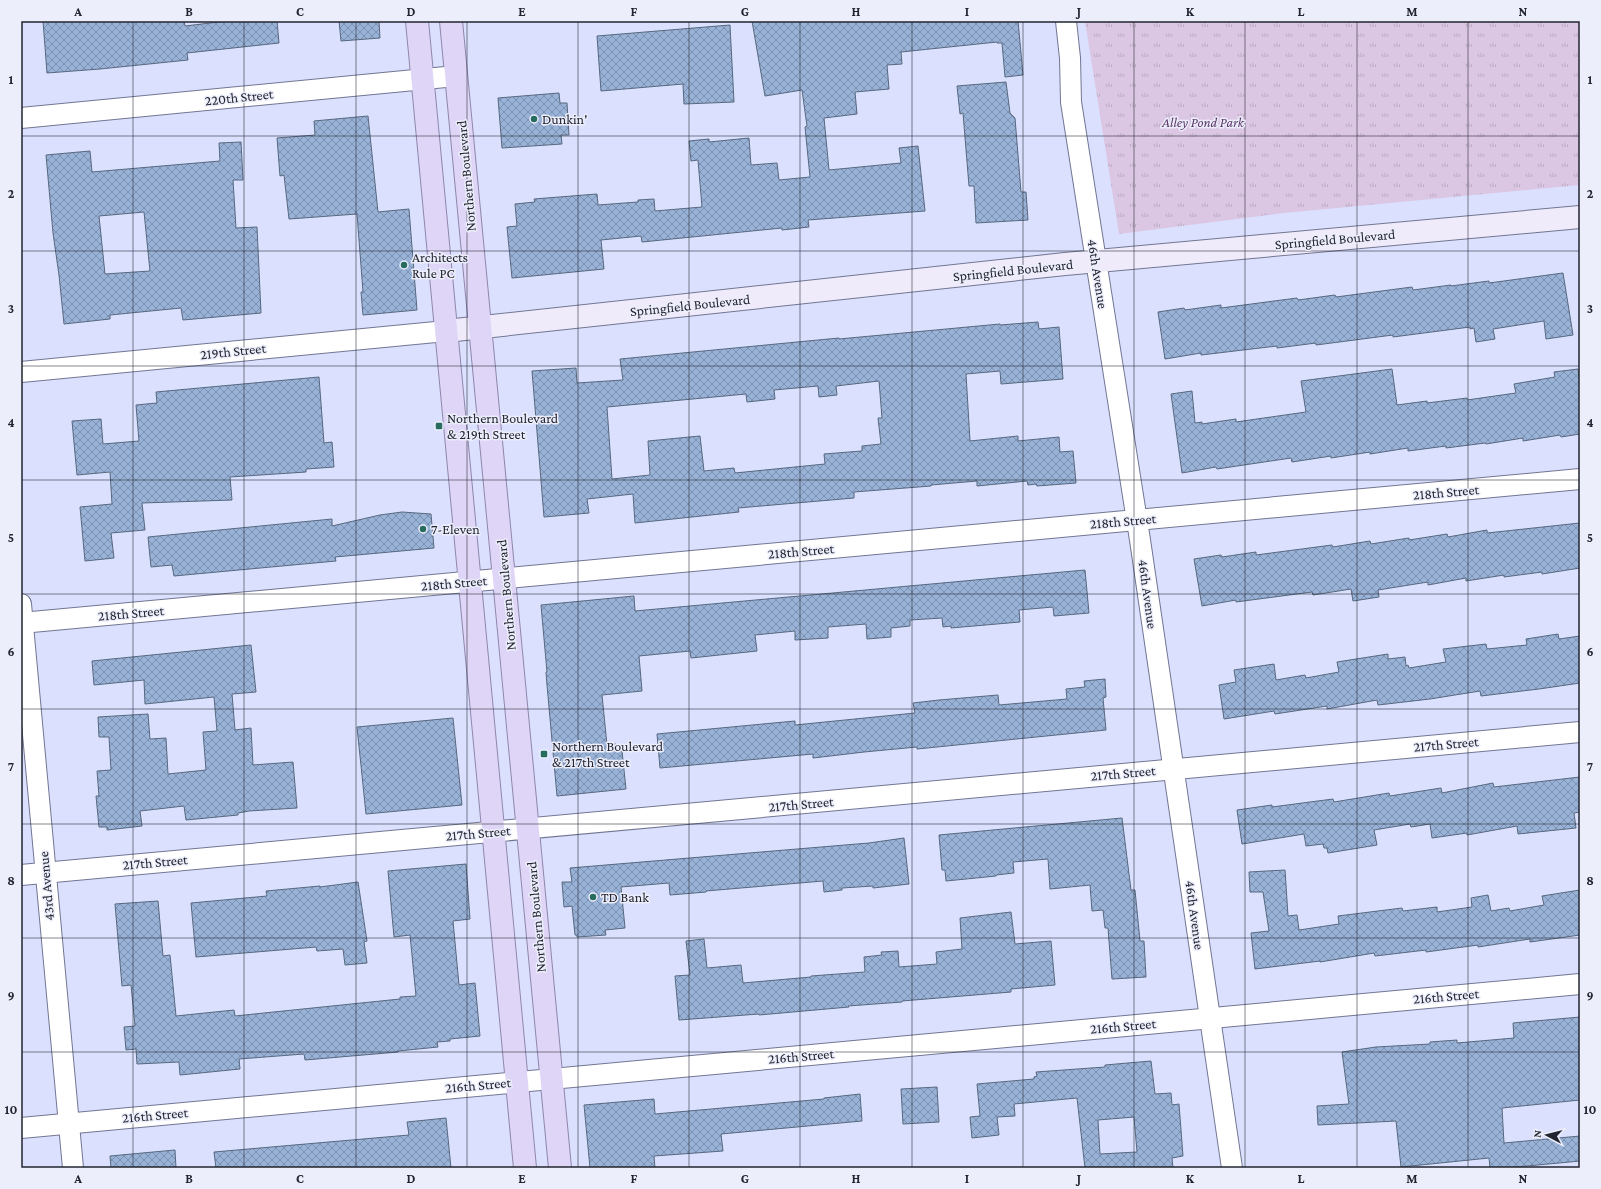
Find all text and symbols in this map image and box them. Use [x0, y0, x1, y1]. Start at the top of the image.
text: A [73, 4, 82, 19]
text: B [185, 4, 193, 19]
text: C [296, 4, 304, 19]
text: D [407, 4, 416, 19]
text: E [518, 4, 526, 19]
text: F [631, 4, 638, 19]
text: G [741, 4, 749, 19]
text: H [852, 4, 861, 19]
text: I [965, 4, 969, 19]
text: J [1075, 4, 1081, 19]
text: K [1186, 4, 1195, 19]
text: L [1298, 4, 1305, 19]
text: M [1406, 4, 1418, 19]
text: N [1519, 4, 1528, 19]
text: 1 [9, 72, 14, 87]
text: 1 [1588, 72, 1593, 87]
street label: 220th Street [204, 85, 274, 109]
place label: Dunkin' [542, 111, 587, 127]
marker: Dunkin' [529, 114, 539, 124]
park label: Alley Pond Park [1161, 114, 1245, 130]
street label: Northern Boulevard [453, 119, 479, 232]
text: 2 [8, 186, 15, 201]
text: 2 [1587, 186, 1594, 201]
street label: Springfield Boulevard [1274, 226, 1397, 252]
street label: 46th Avenue [1085, 238, 1111, 310]
place label: Architects Rule PC [412, 249, 468, 281]
street label: Springfield Boulevard [952, 256, 1075, 284]
marker: Architects Rule PC [399, 260, 409, 270]
street label: Springfield Boulevard [629, 291, 752, 319]
text: 3 [8, 301, 14, 316]
text: 3 [1587, 301, 1593, 316]
street label: 219th Street [199, 340, 267, 362]
place label: Northern Boulevard & 219th Street [447, 410, 559, 442]
text: 4 [7, 415, 15, 430]
text: 4 [1586, 415, 1594, 430]
marker: Northern Boulevard & 219th Street [434, 421, 444, 431]
street label: 218th Street [1412, 481, 1480, 503]
street label: 218th Street [1089, 510, 1157, 532]
place label: 7-Eleven [431, 521, 480, 537]
marker: 7-Eleven [418, 524, 428, 534]
text: 5 [8, 530, 14, 545]
text: 5 [1587, 530, 1593, 545]
street label: Northern Boulevard [493, 538, 519, 651]
street label: 218th Street [767, 540, 835, 562]
street label: 46th Avenue [1135, 558, 1161, 630]
street label: 218th Street [420, 572, 488, 594]
street label: 218th Street [97, 602, 165, 624]
text: 6 [7, 644, 15, 659]
text: 6 [1586, 644, 1594, 659]
street label: 217th Street [1413, 733, 1480, 755]
place label: Northern Boulevard & 217th Street [552, 738, 664, 770]
marker: Northern Boulevard & 217th Street [539, 749, 549, 759]
text: 7 [8, 759, 14, 774]
text: 7 [1587, 759, 1593, 774]
street label: 217th Street [1090, 762, 1157, 784]
street label: 217th Street [768, 793, 835, 815]
street label: 217th Street [445, 822, 512, 844]
street label: 43rd Avenue [35, 851, 57, 921]
street label: 217th Street [122, 851, 189, 873]
street label: Northern Boulevard [523, 860, 549, 973]
text: 8 [7, 873, 15, 888]
text: 8 [1586, 873, 1594, 888]
street label: 46th Avenue [1182, 879, 1208, 951]
place label: TD Bank [601, 889, 649, 905]
marker: TD Bank [588, 892, 598, 902]
street label: 216th Street [1412, 985, 1480, 1007]
text: 9 [7, 988, 15, 1003]
text: 9 [1586, 988, 1594, 1003]
street label: 216th Street [1089, 1015, 1157, 1037]
street label: 216th Street [767, 1045, 835, 1067]
street label: 216th Street [444, 1074, 512, 1096]
text: 10 [5, 1102, 17, 1117]
text: 10 [1584, 1102, 1596, 1117]
street label: 216th Street [121, 1104, 189, 1126]
north arrow [1527, 1115, 1567, 1155]
text: N [1531, 1129, 1544, 1138]
text: A [73, 1171, 82, 1186]
text: B [185, 1171, 193, 1186]
text: C [296, 1171, 304, 1186]
text: D [407, 1171, 416, 1186]
text: E [518, 1171, 526, 1186]
text: F [631, 1171, 638, 1186]
text: G [741, 1171, 749, 1186]
text: H [852, 1171, 861, 1186]
text: I [965, 1171, 969, 1186]
text: J [1075, 1171, 1081, 1186]
text: K [1186, 1171, 1195, 1186]
text: L [1298, 1171, 1305, 1186]
text: M [1406, 1171, 1418, 1186]
text: N [1519, 1171, 1528, 1186]

